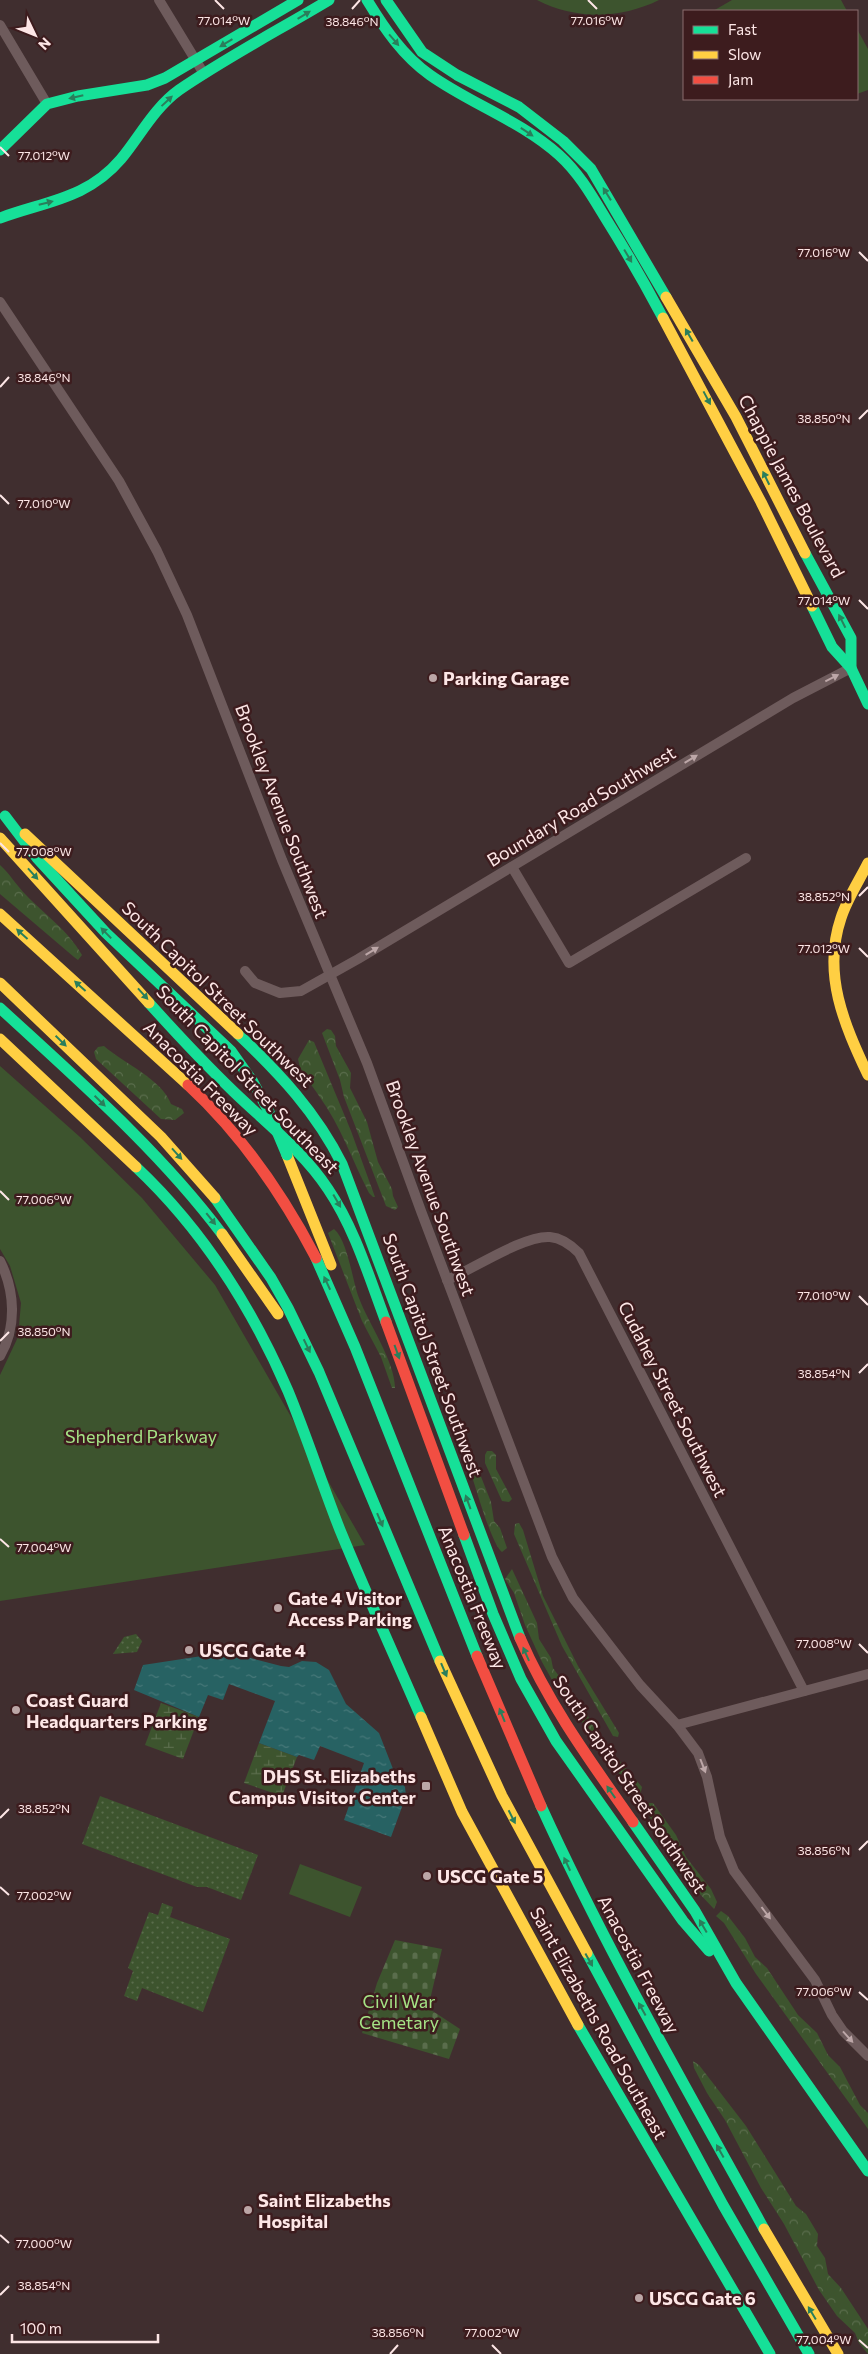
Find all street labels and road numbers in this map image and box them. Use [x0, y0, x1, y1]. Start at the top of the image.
street label: Chappie James Boulevard [734, 391, 850, 581]
street label: Brookley Avenue Southwest [231, 701, 333, 921]
street label: Boundary Road Southwest [483, 741, 679, 871]
street label: South Capitol Street Southwest [118, 897, 318, 1091]
street label: South Capitol Street Southeast [152, 980, 344, 1178]
street label: Anacostia Freeway [139, 1016, 263, 1140]
street label: Brookley Avenue Southwest [382, 1077, 480, 1299]
street label: South Capitol Street Southwest [379, 1230, 487, 1480]
street label: Cudahey Street Southwest [614, 1297, 732, 1501]
street label: Anacostia Freeway [434, 1522, 512, 1672]
street label: South Capitol Street Southwest [549, 1671, 711, 1897]
street label: Anacostia Freeway [593, 1891, 685, 2037]
street label: Saint Elizabeths Road Southeast [526, 1903, 672, 2143]

